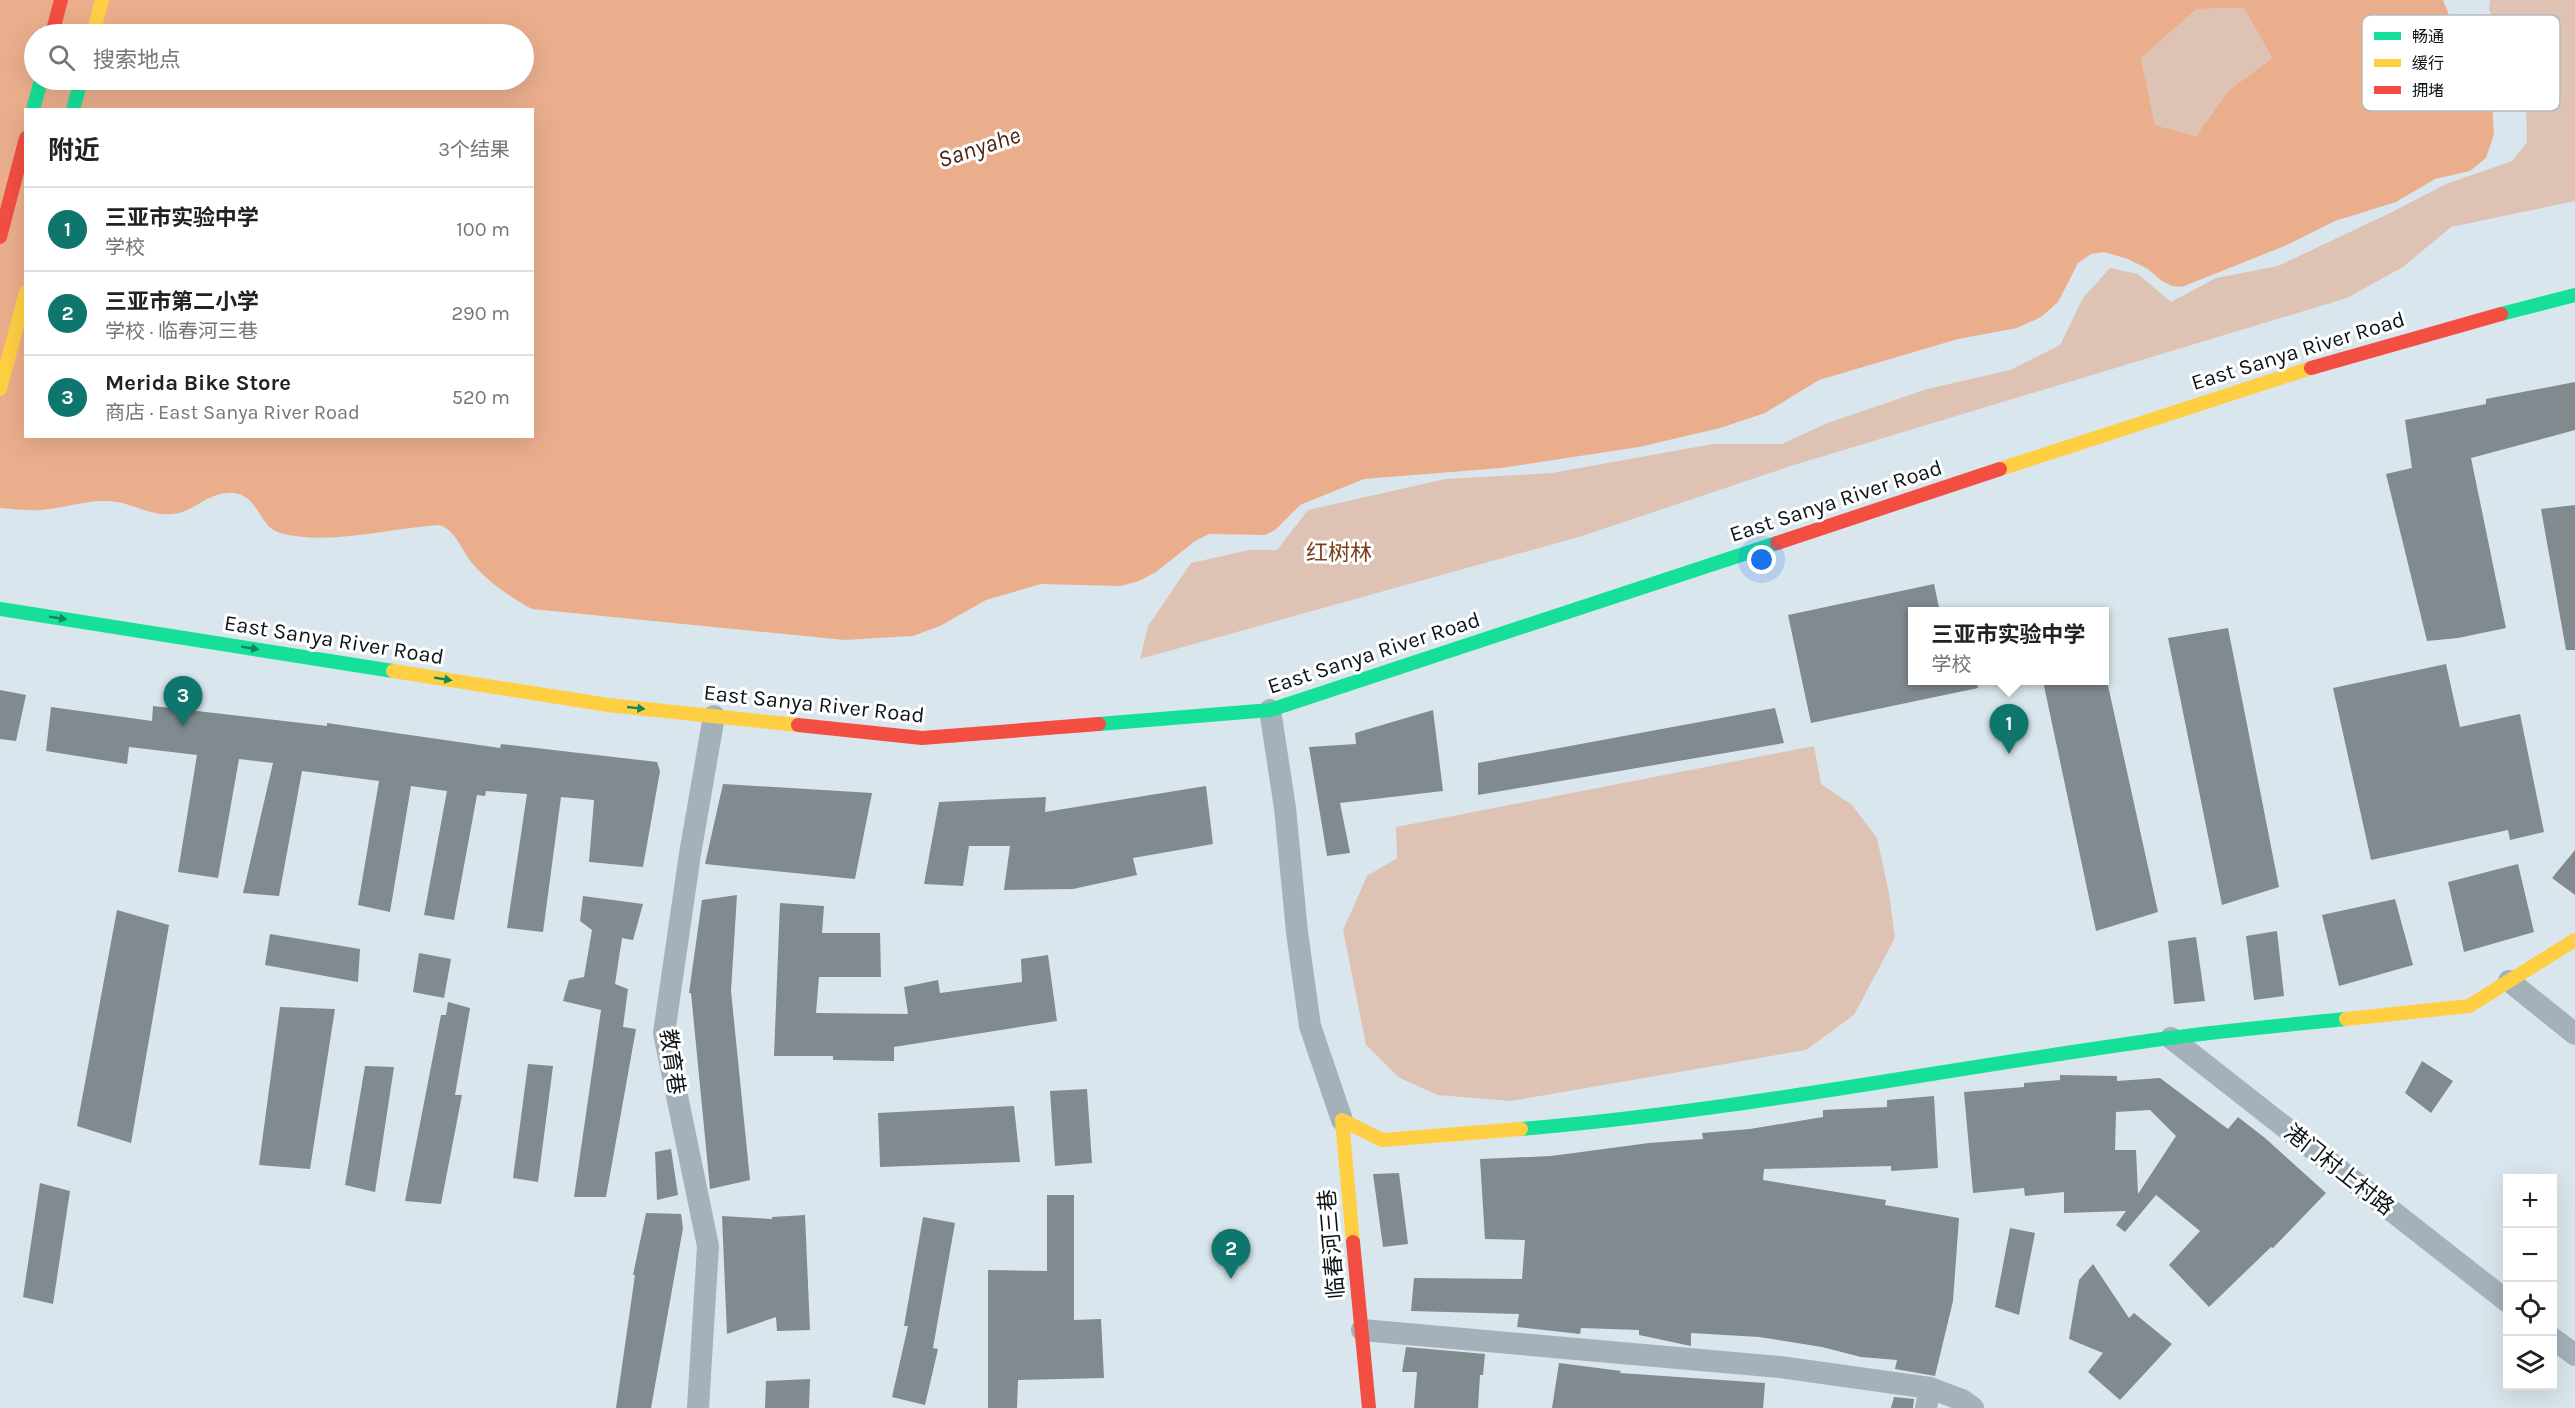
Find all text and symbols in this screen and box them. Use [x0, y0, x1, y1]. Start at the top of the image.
legend [2362, 15, 2560, 111]
search box [24, 24, 534, 90]
text: 畅通 [2412, 27, 2444, 46]
icon: search [45, 41, 78, 74]
text: 搜索地点 [93, 47, 181, 73]
text: 缓行 [2412, 54, 2444, 73]
text: 拥堵 [2412, 81, 2444, 100]
water label: Sanyahe [934, 121, 1024, 173]
text: 附近 [48, 135, 100, 166]
text: 3个结果 [438, 138, 510, 161]
text: 三亚市实验中学 [105, 205, 259, 231]
text: 1 [64, 218, 71, 241]
text: 100 m [456, 218, 510, 241]
text: 学校 [105, 236, 145, 259]
text: 三亚市第二小学 [105, 289, 259, 315]
text: 2 [61, 302, 74, 325]
text: 290 m [451, 302, 510, 325]
street label: East Sanya River Road [2188, 306, 2408, 396]
text: 学校 · 临春河三巷 [105, 320, 258, 343]
text: Merida Bike Store [105, 370, 291, 396]
text: 3 [61, 386, 74, 409]
text: 520 m [452, 386, 510, 409]
text: 商店 · East Sanya River Road [105, 401, 360, 424]
street label: East Sanya River Road [1726, 454, 1946, 548]
park label: 红树林 [1306, 540, 1372, 566]
your location [1747, 545, 1776, 574]
street label: East Sanya River Road [1264, 606, 1484, 700]
popup [1908, 607, 2109, 685]
street label: East Sanya River Road [222, 610, 446, 670]
one-way arrow [48, 614, 67, 623]
text: 三亚市实验中学 [1931, 622, 2086, 648]
one-way arrow [241, 644, 260, 653]
text: 学校 [1931, 653, 1971, 676]
one-way arrow [434, 674, 453, 683]
pin: 3 [164, 676, 202, 726]
street label: East Sanya River Road [702, 679, 926, 729]
one-way arrow [626, 703, 645, 712]
pin: 1 [1990, 704, 2028, 754]
street label: 教育巷 [655, 1028, 689, 1096]
street label: 港门村上村路 [2279, 1119, 2399, 1221]
map controls [2503, 1174, 2557, 1390]
button: + [2503, 1174, 2557, 1228]
street label: 临春河三巷 [1314, 1188, 1350, 1300]
button: − [2503, 1228, 2557, 1282]
pin: 2 [1212, 1230, 1250, 1279]
button: locate [2503, 1282, 2557, 1336]
button: layers [2503, 1336, 2557, 1390]

